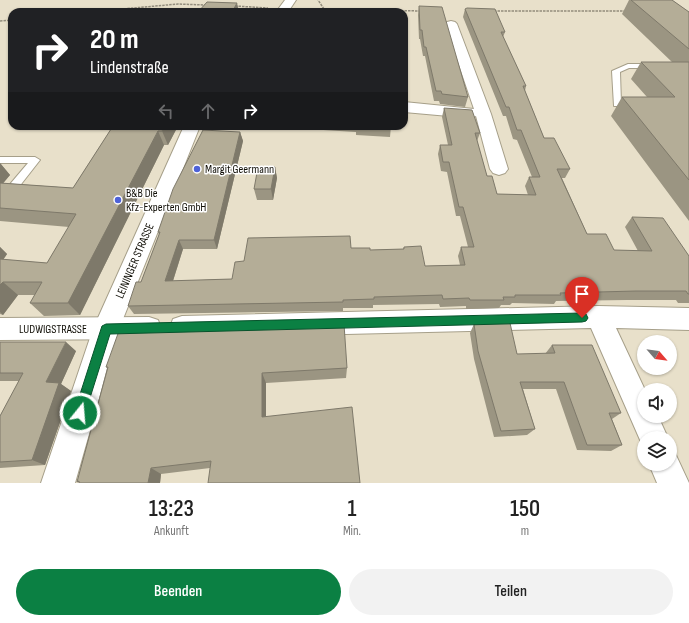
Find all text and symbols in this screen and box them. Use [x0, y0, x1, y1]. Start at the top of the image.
text: 20 m [90, 23, 139, 56]
icon: right [24, 24, 76, 76]
text: Lindenstraße [90, 57, 169, 78]
icon: left [155, 100, 177, 122]
icon: ahead [197, 100, 219, 122]
icon: right [239, 100, 261, 122]
place label: Margit Geermann [205, 162, 274, 177]
marker: Margit Geermann [192, 164, 202, 174]
place label: B&B Die Kfz-Experten GmbH [126, 186, 206, 215]
marker: B&B Die Kfz-Experten GmbH [113, 195, 123, 205]
street label: LEININGER STRASSE [112, 221, 158, 301]
pin [565, 277, 599, 318]
icon: arrive [571, 283, 593, 305]
street label: LUDWIGSTRASSE [19, 322, 87, 337]
north arrow [637, 335, 677, 375]
map controls [637, 335, 677, 471]
button: sound [637, 383, 677, 423]
position arrow [59, 392, 101, 434]
button: layers [637, 431, 677, 471]
text: 13:23 [149, 494, 194, 523]
text: 1 [347, 494, 356, 523]
text: 150 [510, 494, 540, 523]
text: Ankunft [154, 523, 189, 539]
text: Min. [343, 523, 361, 539]
text: m [521, 523, 529, 539]
button: Beenden [16, 569, 341, 615]
button: Teilen [349, 569, 673, 615]

